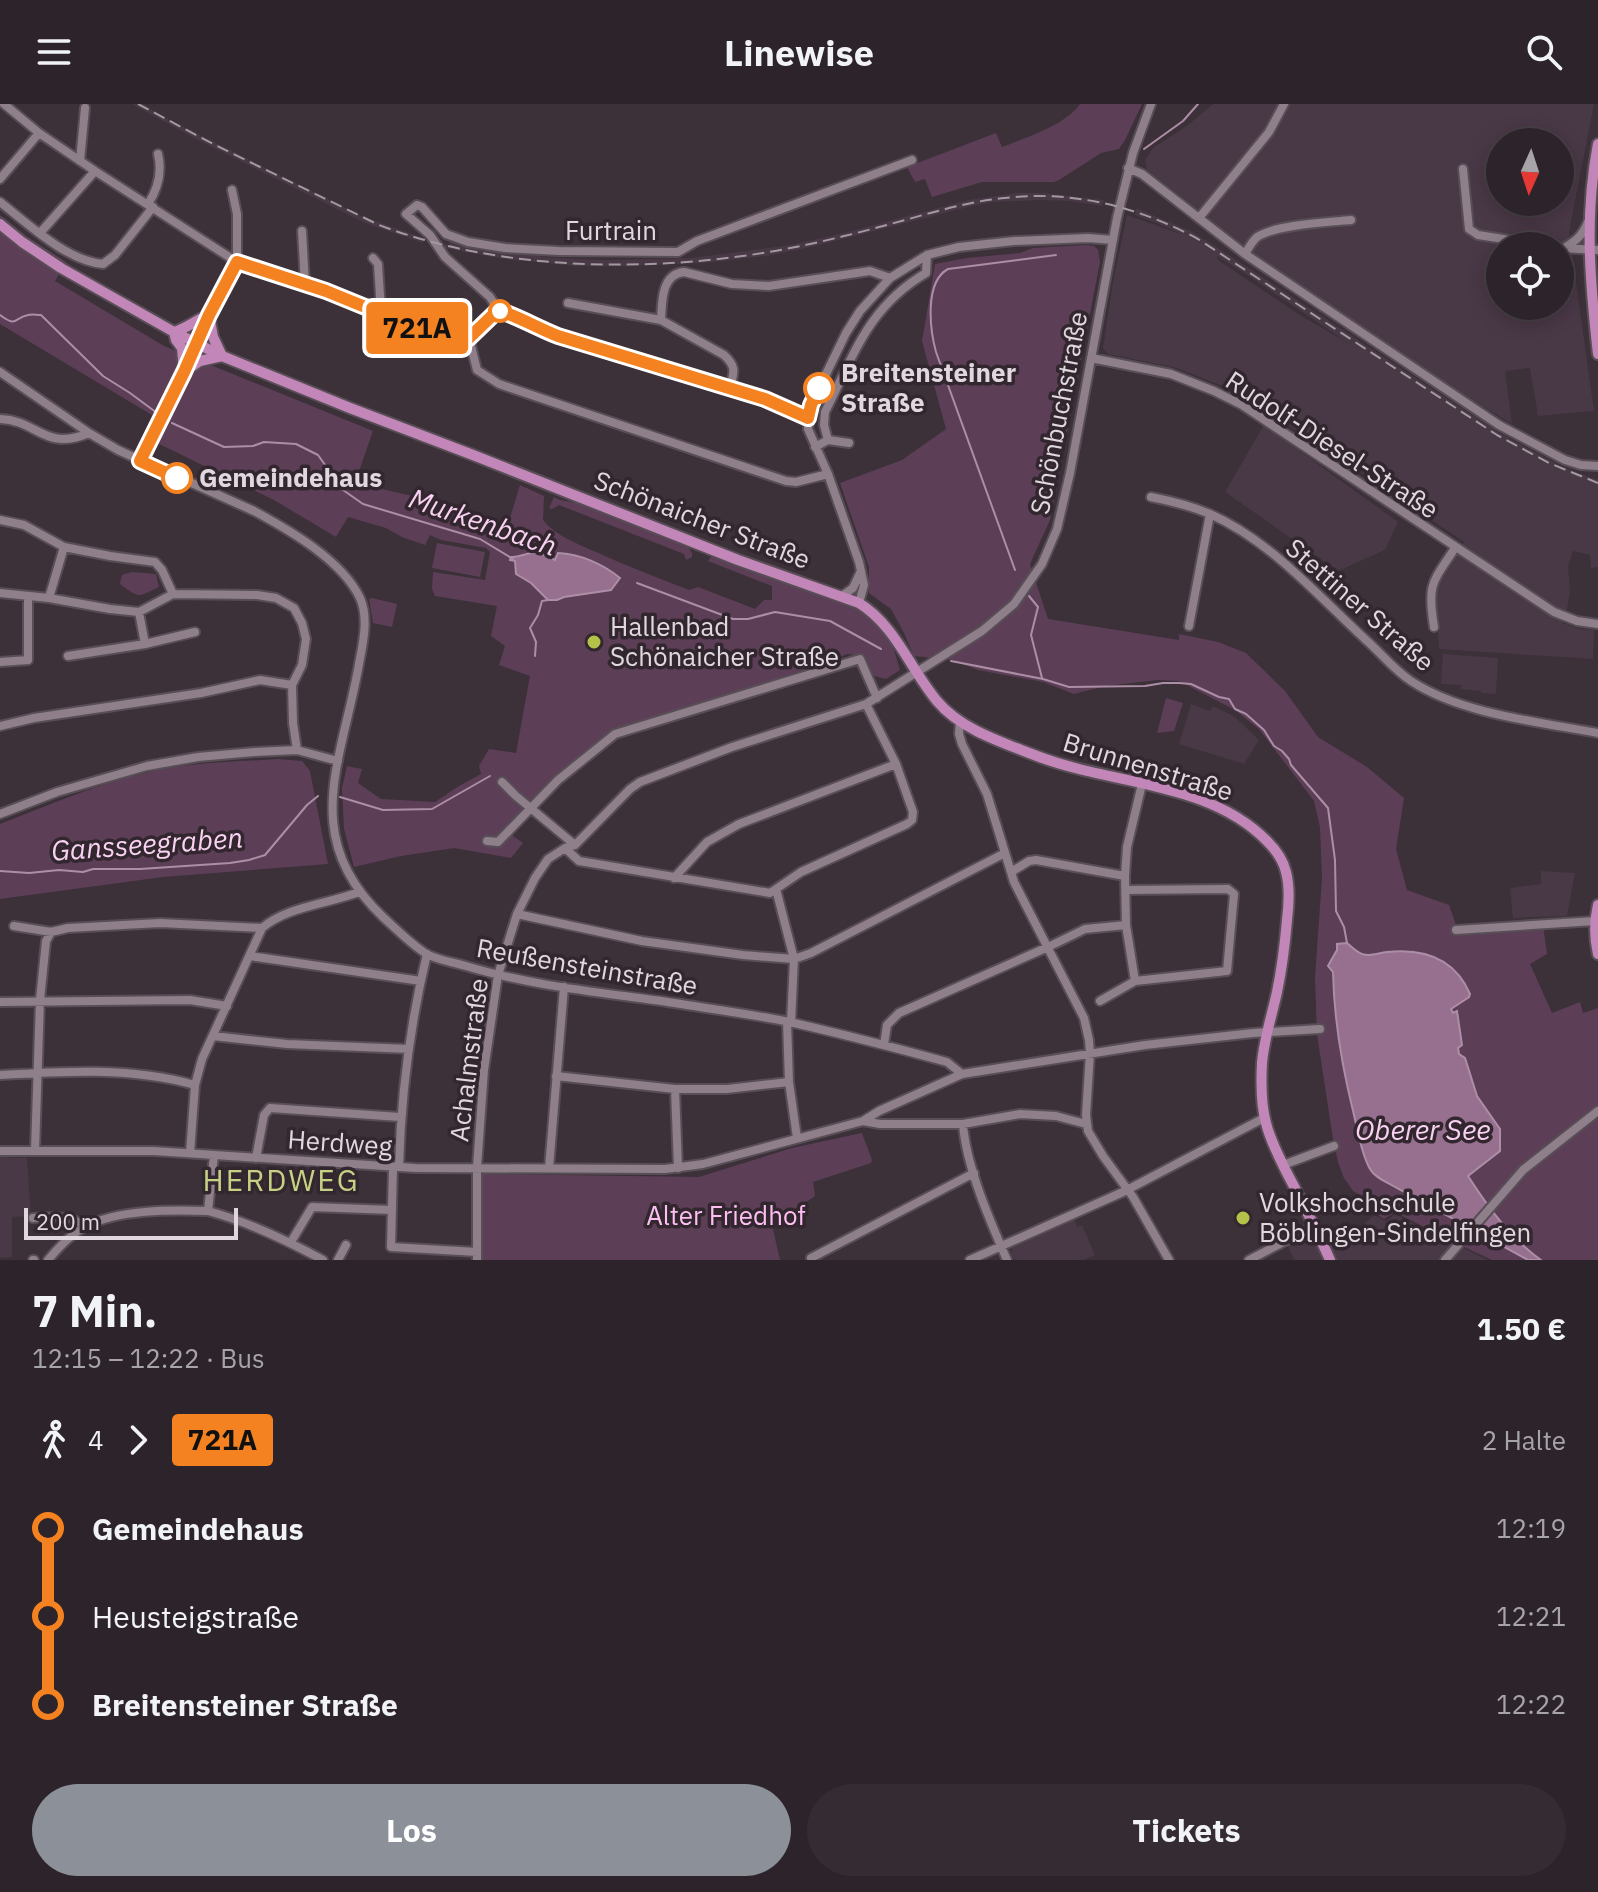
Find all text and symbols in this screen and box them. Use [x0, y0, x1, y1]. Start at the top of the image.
text: Linewise [724, 29, 874, 76]
icon: menu [32, 30, 76, 74]
icon: search [1522, 30, 1566, 74]
north arrow [1486, 128, 1574, 216]
map controls [1486, 128, 1574, 320]
street label: Furtrain [565, 213, 657, 247]
button: locate [1486, 232, 1574, 320]
unlabelled marker [489, 300, 511, 322]
line badge: 721A [361, 302, 473, 354]
text: 721A [382, 309, 452, 346]
street label: Schönbuchstraße [1022, 309, 1094, 517]
place label: Breitensteiner Straße [841, 355, 1016, 419]
street label: Rudolf-Diesel-Straße [1220, 363, 1445, 526]
marker: Breitensteiner Straße [804, 373, 834, 403]
place label: Gemeindehaus [199, 460, 382, 494]
street label: Schönaicher Straße [589, 462, 815, 576]
marker: Gemeindehaus [162, 463, 192, 493]
water label: Murkenbach [404, 479, 562, 564]
street label: Stettiner Straße [1279, 530, 1442, 678]
place label: Hallenbad Schönaicher Straße [610, 609, 839, 673]
marker: Hallenbad Schönaicher Straße [585, 633, 603, 651]
street label: Brunnenstraße [1059, 724, 1237, 808]
water label: Gansseegraben [50, 818, 244, 869]
street label: Reußensteinstraße [474, 930, 700, 1002]
street label: Achalmstraße [441, 976, 495, 1143]
water label: Oberer See [1355, 1111, 1491, 1148]
street label: Herdweg [287, 1121, 394, 1163]
district label: HERDWEG [202, 1160, 360, 1199]
place label: Volkshochschule Böblingen-Sindelfingen [1259, 1185, 1531, 1249]
park label: Alter Friedhof [646, 1198, 806, 1232]
scale bar [24, 1204, 238, 1240]
text: 200 m [36, 1207, 100, 1236]
marker: Volkshochschule Böblingen-Sindelfingen [1234, 1209, 1252, 1227]
text: 7 Min. [32, 1282, 157, 1339]
text: 1.50 € [1477, 1309, 1566, 1348]
text: 12:15 – 12:22 · Bus [32, 1341, 265, 1375]
icon: walk [32, 1418, 76, 1462]
icon: forward [116, 1418, 160, 1462]
text: 721A [188, 1421, 257, 1458]
text: 4 [88, 1423, 104, 1457]
text: 2 Halte [1482, 1423, 1566, 1457]
text: Gemeindehaus [92, 1509, 304, 1548]
text: 12:19 [1496, 1511, 1566, 1545]
text: Heusteigstraße [92, 1597, 299, 1636]
text: 12:21 [1496, 1599, 1566, 1633]
text: Breitensteiner Straße [92, 1685, 398, 1724]
text: 12:22 [1496, 1687, 1566, 1721]
button: Los [32, 1784, 791, 1876]
button: Tickets [807, 1784, 1566, 1876]

